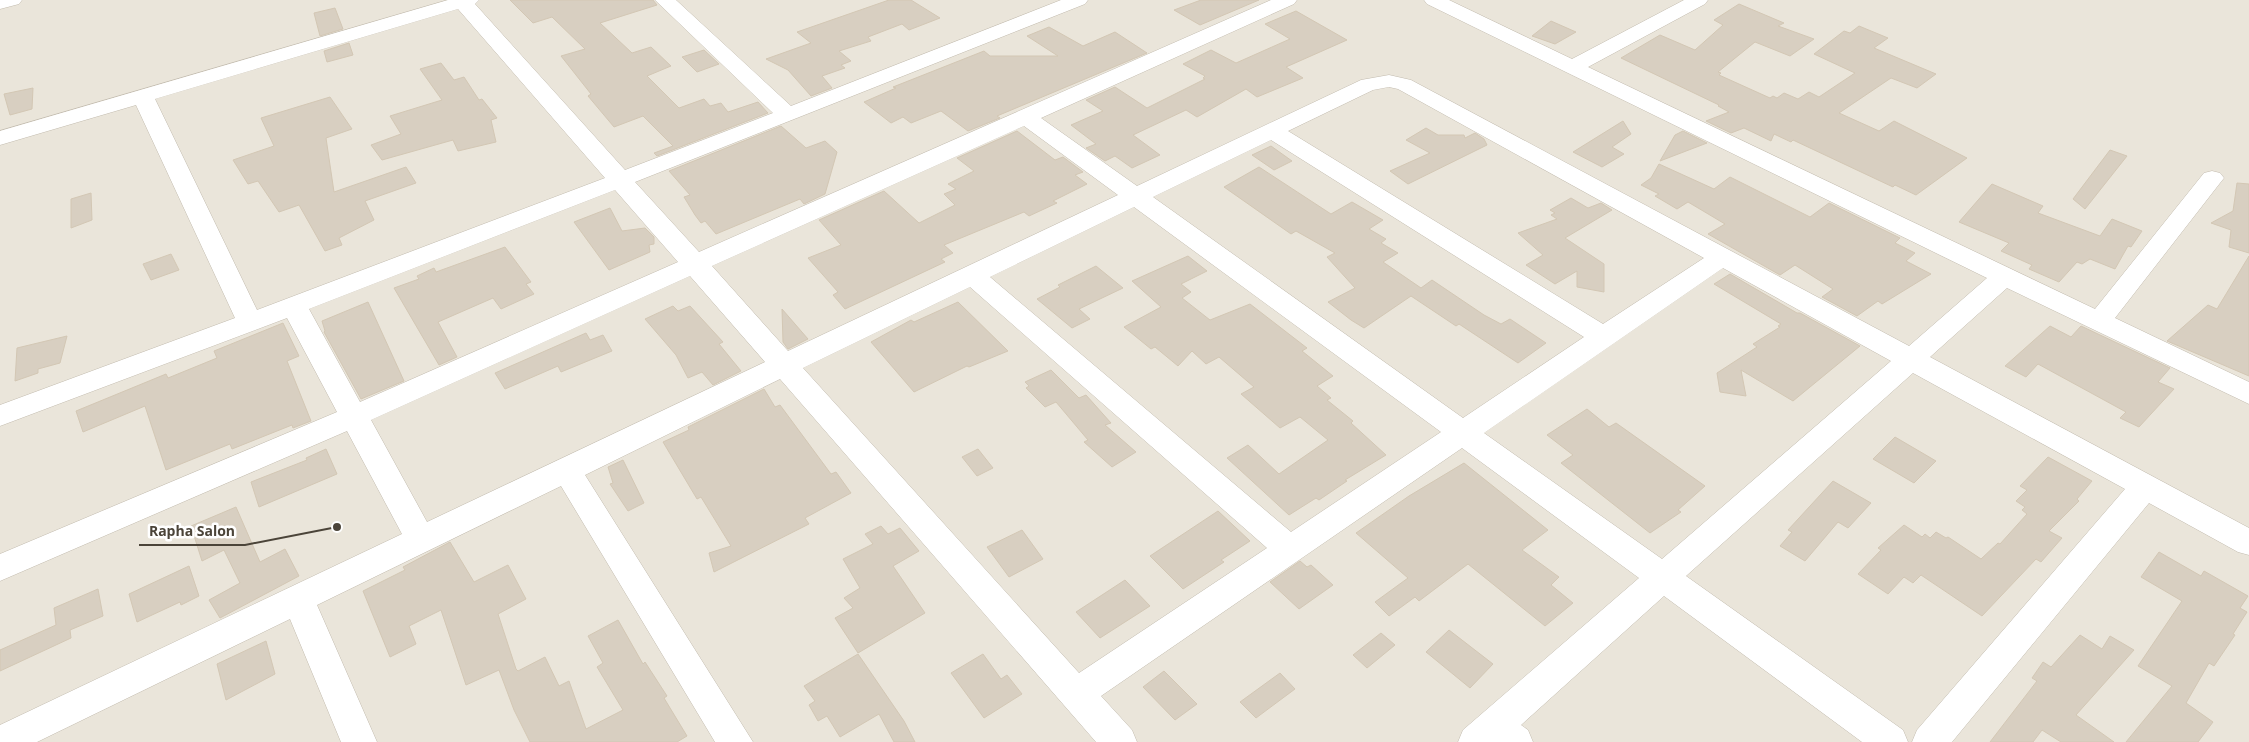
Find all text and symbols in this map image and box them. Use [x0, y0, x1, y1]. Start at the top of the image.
callout: Rapha Salon [139, 516, 245, 545]
text: Rapha Salon [149, 521, 235, 540]

